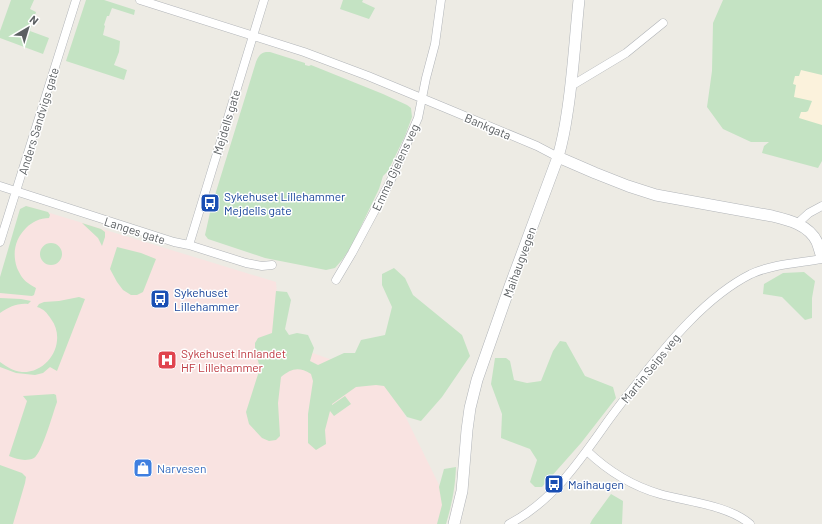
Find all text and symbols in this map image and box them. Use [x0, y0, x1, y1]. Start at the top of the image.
north arrow [8, 8, 48, 48]
text: N [28, 12, 41, 27]
street label: Anders Sandvigs gate [15, 66, 61, 176]
street label: Mejdells gate [209, 88, 243, 156]
street label: Bankgata [463, 110, 513, 142]
street label: Emma Gjelens veg [369, 121, 421, 213]
place label: Sykehuset Lillehammer Mejdells gate [224, 189, 346, 217]
bus stop icon: Sykehuset Lillehammer Mejdells gate [199, 192, 221, 214]
street label: Langes gate [103, 214, 167, 246]
street label: Maihaugvegen [500, 225, 538, 299]
place label: Sykehuset Lillehammer [174, 285, 240, 313]
bus stop icon: Sykehuset Lillehammer [149, 288, 171, 310]
street label: Martin Seips veg [618, 331, 682, 405]
place label: Sykehuset Innlandet HF Lillehammer [181, 346, 286, 374]
hospital icon: Sykehuset Innlandet HF Lillehammer [156, 349, 178, 371]
shop icon: Narvesen [132, 457, 154, 479]
place label: Narvesen [157, 461, 206, 475]
bus stop icon: Maihaugen [543, 473, 565, 495]
place label: Maihaugen [568, 477, 624, 491]

